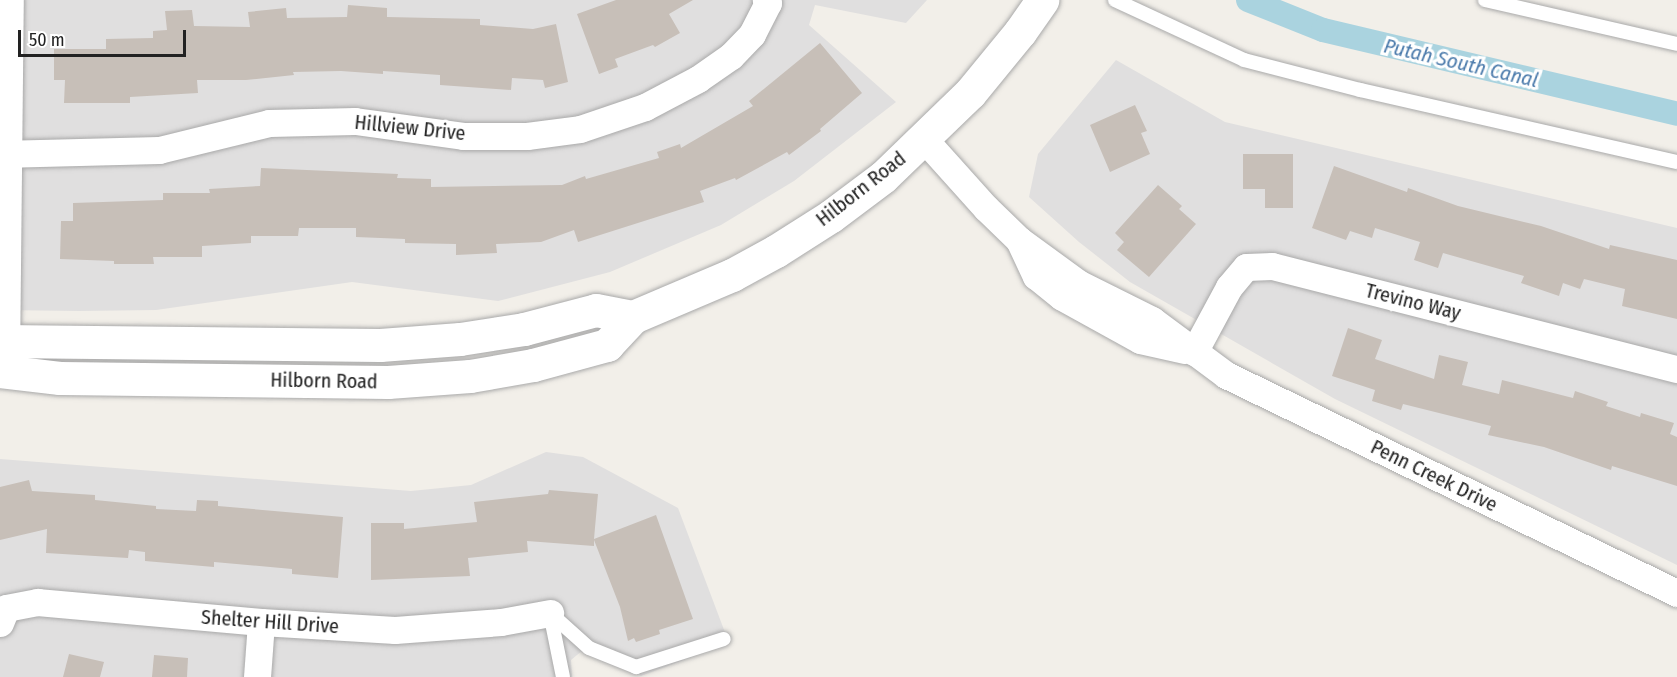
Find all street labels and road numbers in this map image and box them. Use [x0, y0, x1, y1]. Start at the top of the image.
street label: Hillview Drive [353, 110, 467, 146]
street label: Hilborn Road [811, 147, 911, 231]
street label: Trevino Way [1363, 279, 1463, 325]
street label: Hilborn Road [270, 368, 378, 394]
street label: Penn Creek Drive [1367, 435, 1501, 517]
street label: Shelter Hill Drive [200, 605, 340, 639]

